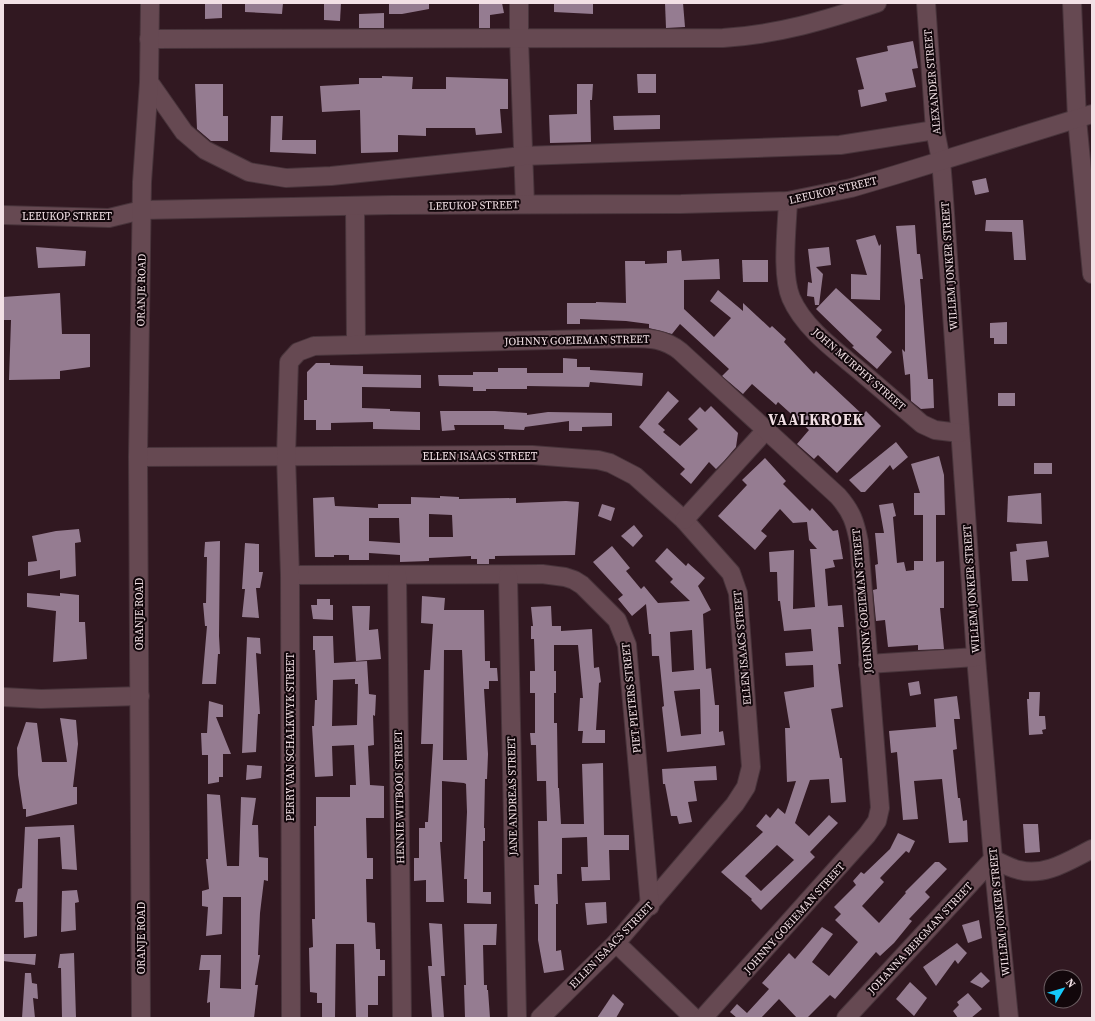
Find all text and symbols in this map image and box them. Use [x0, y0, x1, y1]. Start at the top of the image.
street label: ALEXANDER STREET [920, 28, 945, 135]
street label: LEEUKOP STREET [788, 173, 879, 208]
street label: LEEUKOP STREET [429, 197, 519, 214]
street label: WILLEM JONKER STREET [937, 201, 961, 331]
street label: LEEUKOP STREET [22, 209, 112, 224]
street label: ORANJE ROAD [133, 253, 150, 326]
street label: JOHN MURPHY STREET [808, 324, 909, 414]
street label: JOHNNY GOEIEMAN STREET [503, 332, 650, 349]
district label: VAALKROEK [768, 409, 864, 430]
street label: ELLEN ISAACS STREET [423, 449, 538, 464]
street label: WILLEM JONKER STREET [959, 524, 983, 654]
street label: JOHNNY GOEIEMAN STREET [849, 528, 876, 675]
street label: ORANJE ROAD [132, 577, 147, 650]
street label: ELLEN ISAACS STREET [730, 590, 755, 706]
street label: PIET PIETERS STREET [618, 642, 645, 754]
street label: PERRY VAN SCHALKWYK STREET [283, 653, 298, 821]
street label: HENNIE WITBOOI STREET [391, 730, 408, 864]
street label: JANE ANDREAS STREET [504, 736, 521, 857]
street label: WILLEM JONKER STREET [985, 847, 1014, 977]
street label: JOHNNY GOEIEMAN STREET [740, 859, 849, 978]
street label: JOHANNA BERGMAN STREET [864, 879, 976, 998]
street label: ELLEN ISAACS STREET [566, 899, 657, 992]
street label: ORANJE ROAD [134, 901, 149, 974]
north arrow [1043, 969, 1083, 1009]
text: N [1062, 975, 1079, 991]

